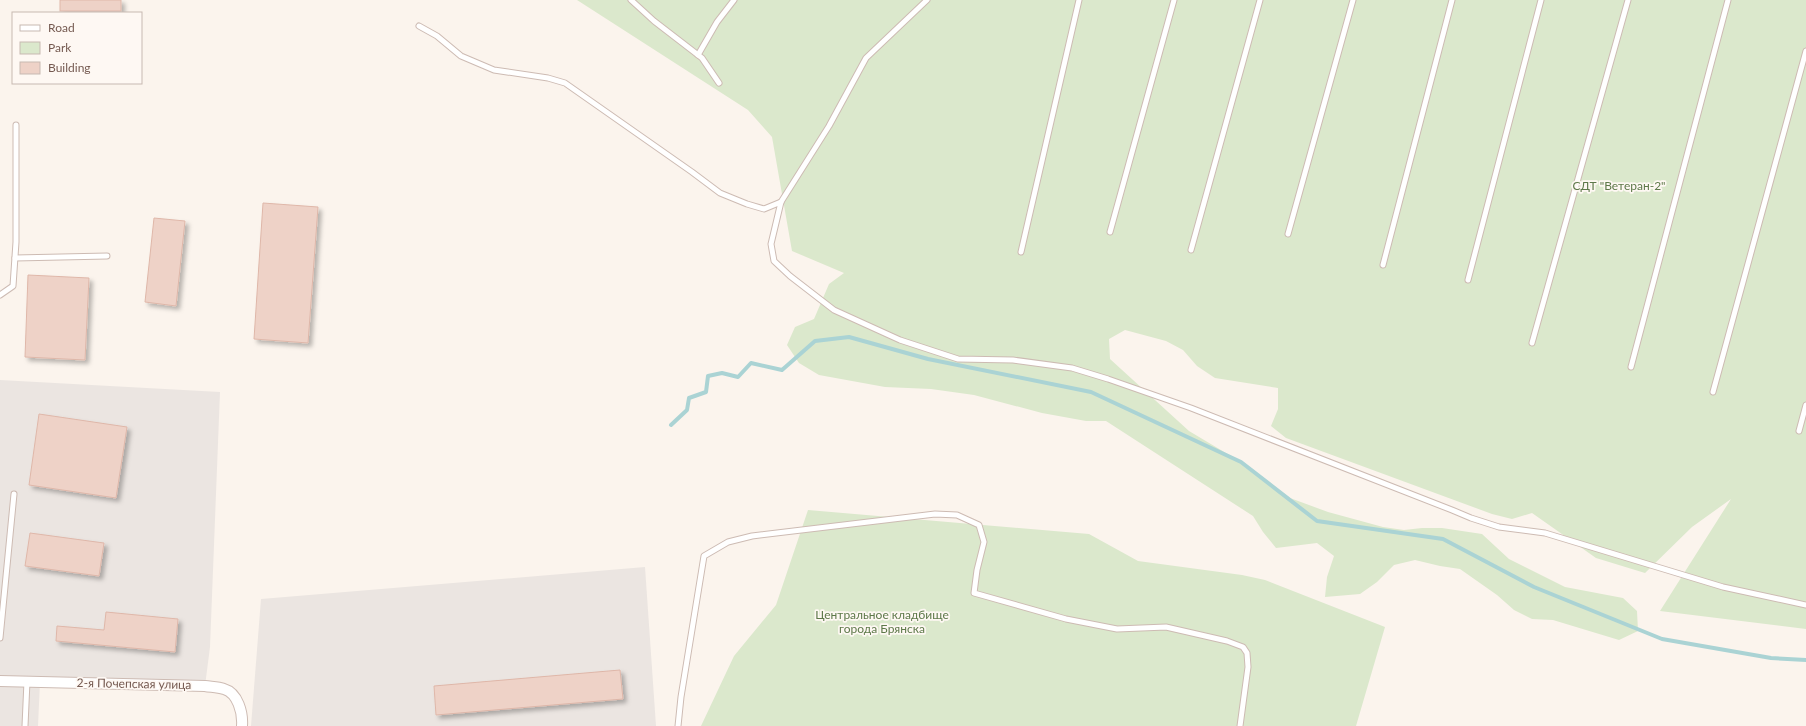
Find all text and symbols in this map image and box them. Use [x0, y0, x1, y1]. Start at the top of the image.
legend [12, 12, 142, 84]
text: Road [48, 20, 75, 35]
text: Park [48, 40, 72, 55]
text: Building [48, 60, 91, 75]
park label: СДТ "Ветеран-2" [1572, 178, 1666, 193]
park label: Центральное кладбище города Брянска [815, 607, 949, 636]
street label: 2-я Почепская улица [76, 675, 192, 692]

